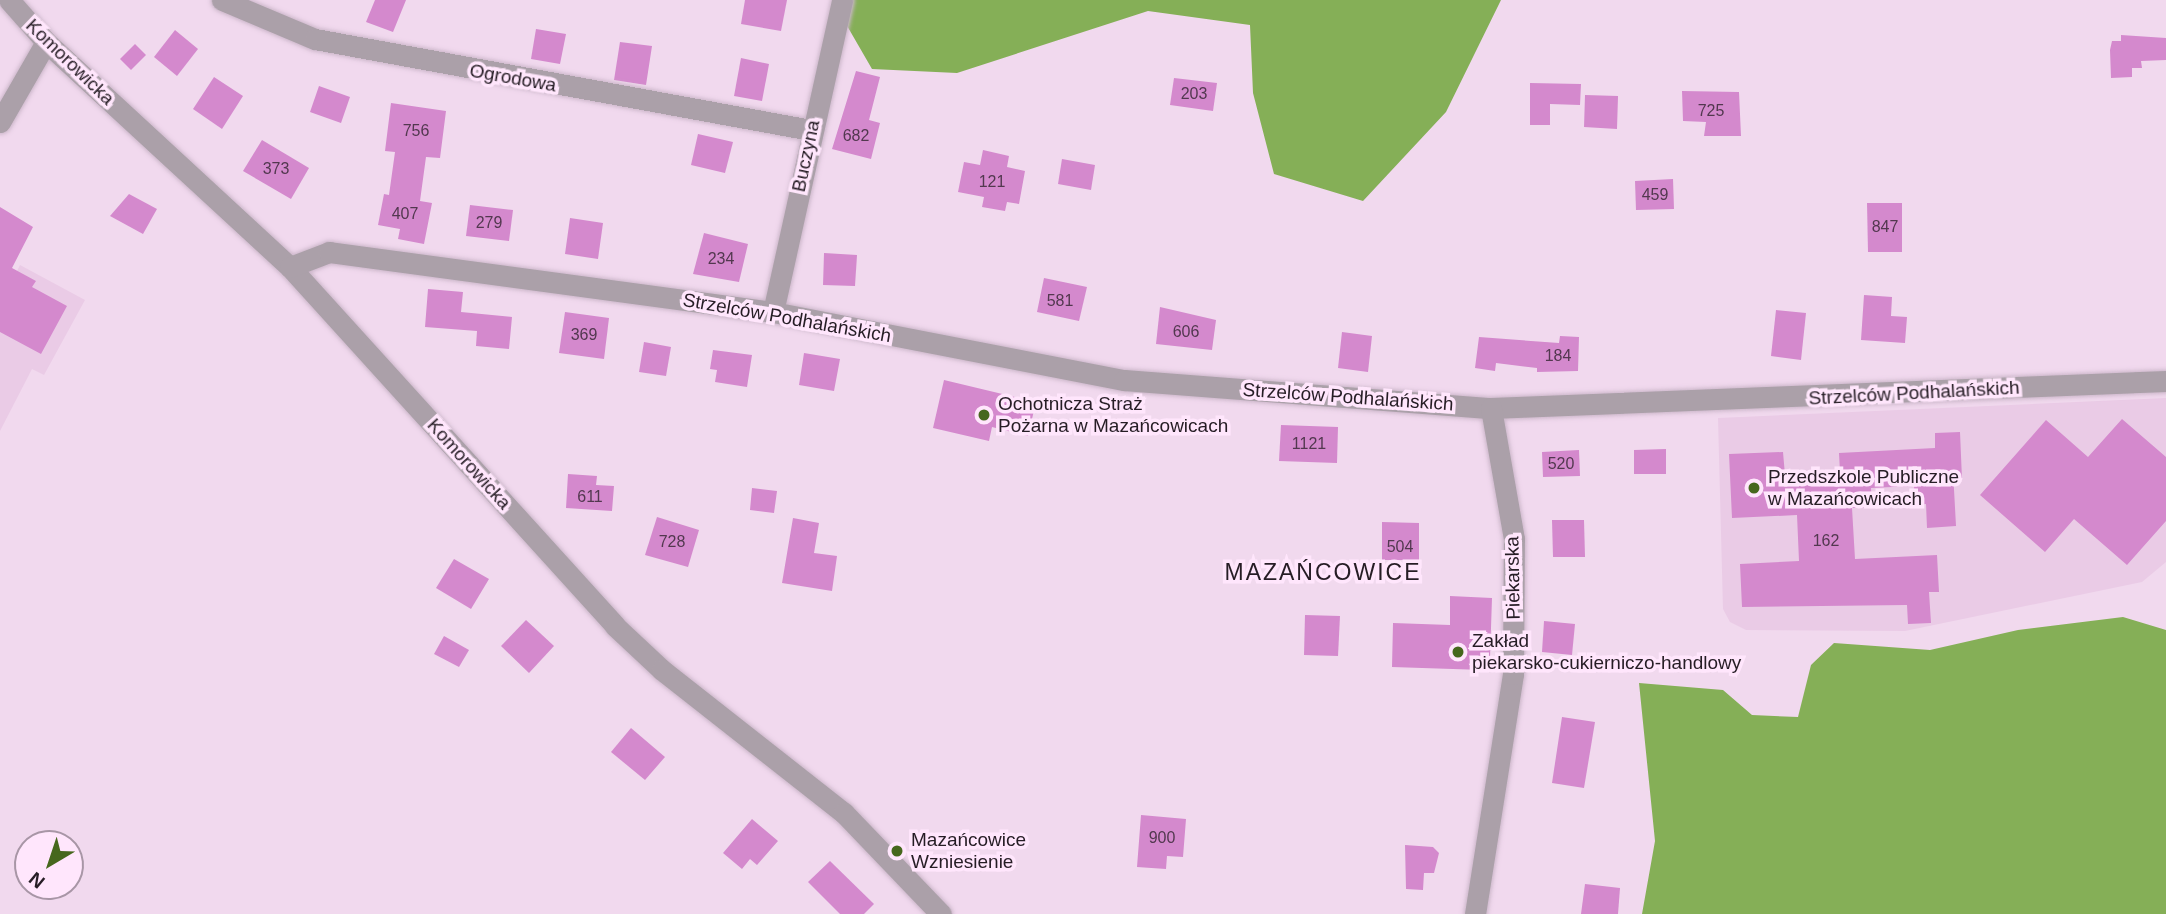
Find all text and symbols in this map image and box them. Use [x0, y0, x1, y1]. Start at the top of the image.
street label: Komorowicka [21, 14, 119, 110]
street label: Ogrodowa [468, 59, 558, 97]
house number: 203 [1181, 84, 1207, 104]
house number: 725 [1698, 101, 1724, 121]
street label: Buczyna [787, 118, 825, 194]
house number: 756 [403, 121, 429, 141]
house number: 682 [843, 126, 869, 146]
house number: 373 [263, 159, 289, 179]
house number: 121 [979, 172, 1005, 192]
house number: 459 [1642, 185, 1668, 205]
house number: 407 [392, 204, 418, 224]
house number: 279 [476, 213, 502, 233]
house number: 847 [1872, 217, 1898, 237]
house number: 234 [708, 249, 734, 269]
street label: Strzelców Podhalańskich [681, 288, 893, 348]
house number: 581 [1047, 291, 1073, 311]
house number: 606 [1173, 322, 1199, 342]
house number: 369 [571, 325, 597, 345]
house number: 184 [1545, 346, 1571, 366]
street label: Strzelców Podhalańskich [1808, 376, 2020, 410]
street label: Strzelców Podhalańskich [1242, 378, 1454, 416]
place label: Ochotnicza Straż Pożarna w Mazańcowicach [998, 393, 1228, 437]
marker: Ochotnicza Straż Pożarna w Mazańcowicach [976, 407, 992, 423]
street label: Komorowicka [422, 414, 516, 514]
house number: 1121 [1292, 434, 1326, 454]
house number: 520 [1548, 454, 1574, 474]
place label: Przedszkole Publiczne w Mazańcowicach [1768, 466, 1959, 510]
marker: Przedszkole Publiczne w Mazańcowicach [1746, 480, 1762, 496]
house number: 611 [577, 487, 603, 507]
house number: 162 [1813, 531, 1839, 551]
house number: 728 [659, 532, 685, 552]
street label: Piekarska [1501, 536, 1525, 620]
house number: 504 [1387, 537, 1413, 557]
district label: MAZAŃCOWICE [1226, 558, 1420, 586]
place label: Zakład piekarsko-cukierniczo-handlowy [1472, 630, 1741, 674]
marker: Zakład piekarsko-cukierniczo-handlowy [1450, 644, 1466, 660]
house number: 900 [1149, 828, 1175, 848]
place label: Mazańcowice Wzniesienie [911, 829, 1026, 873]
north arrow [14, 830, 84, 900]
marker: Mazańcowice Wzniesienie [889, 843, 905, 859]
text: N [25, 868, 49, 893]

